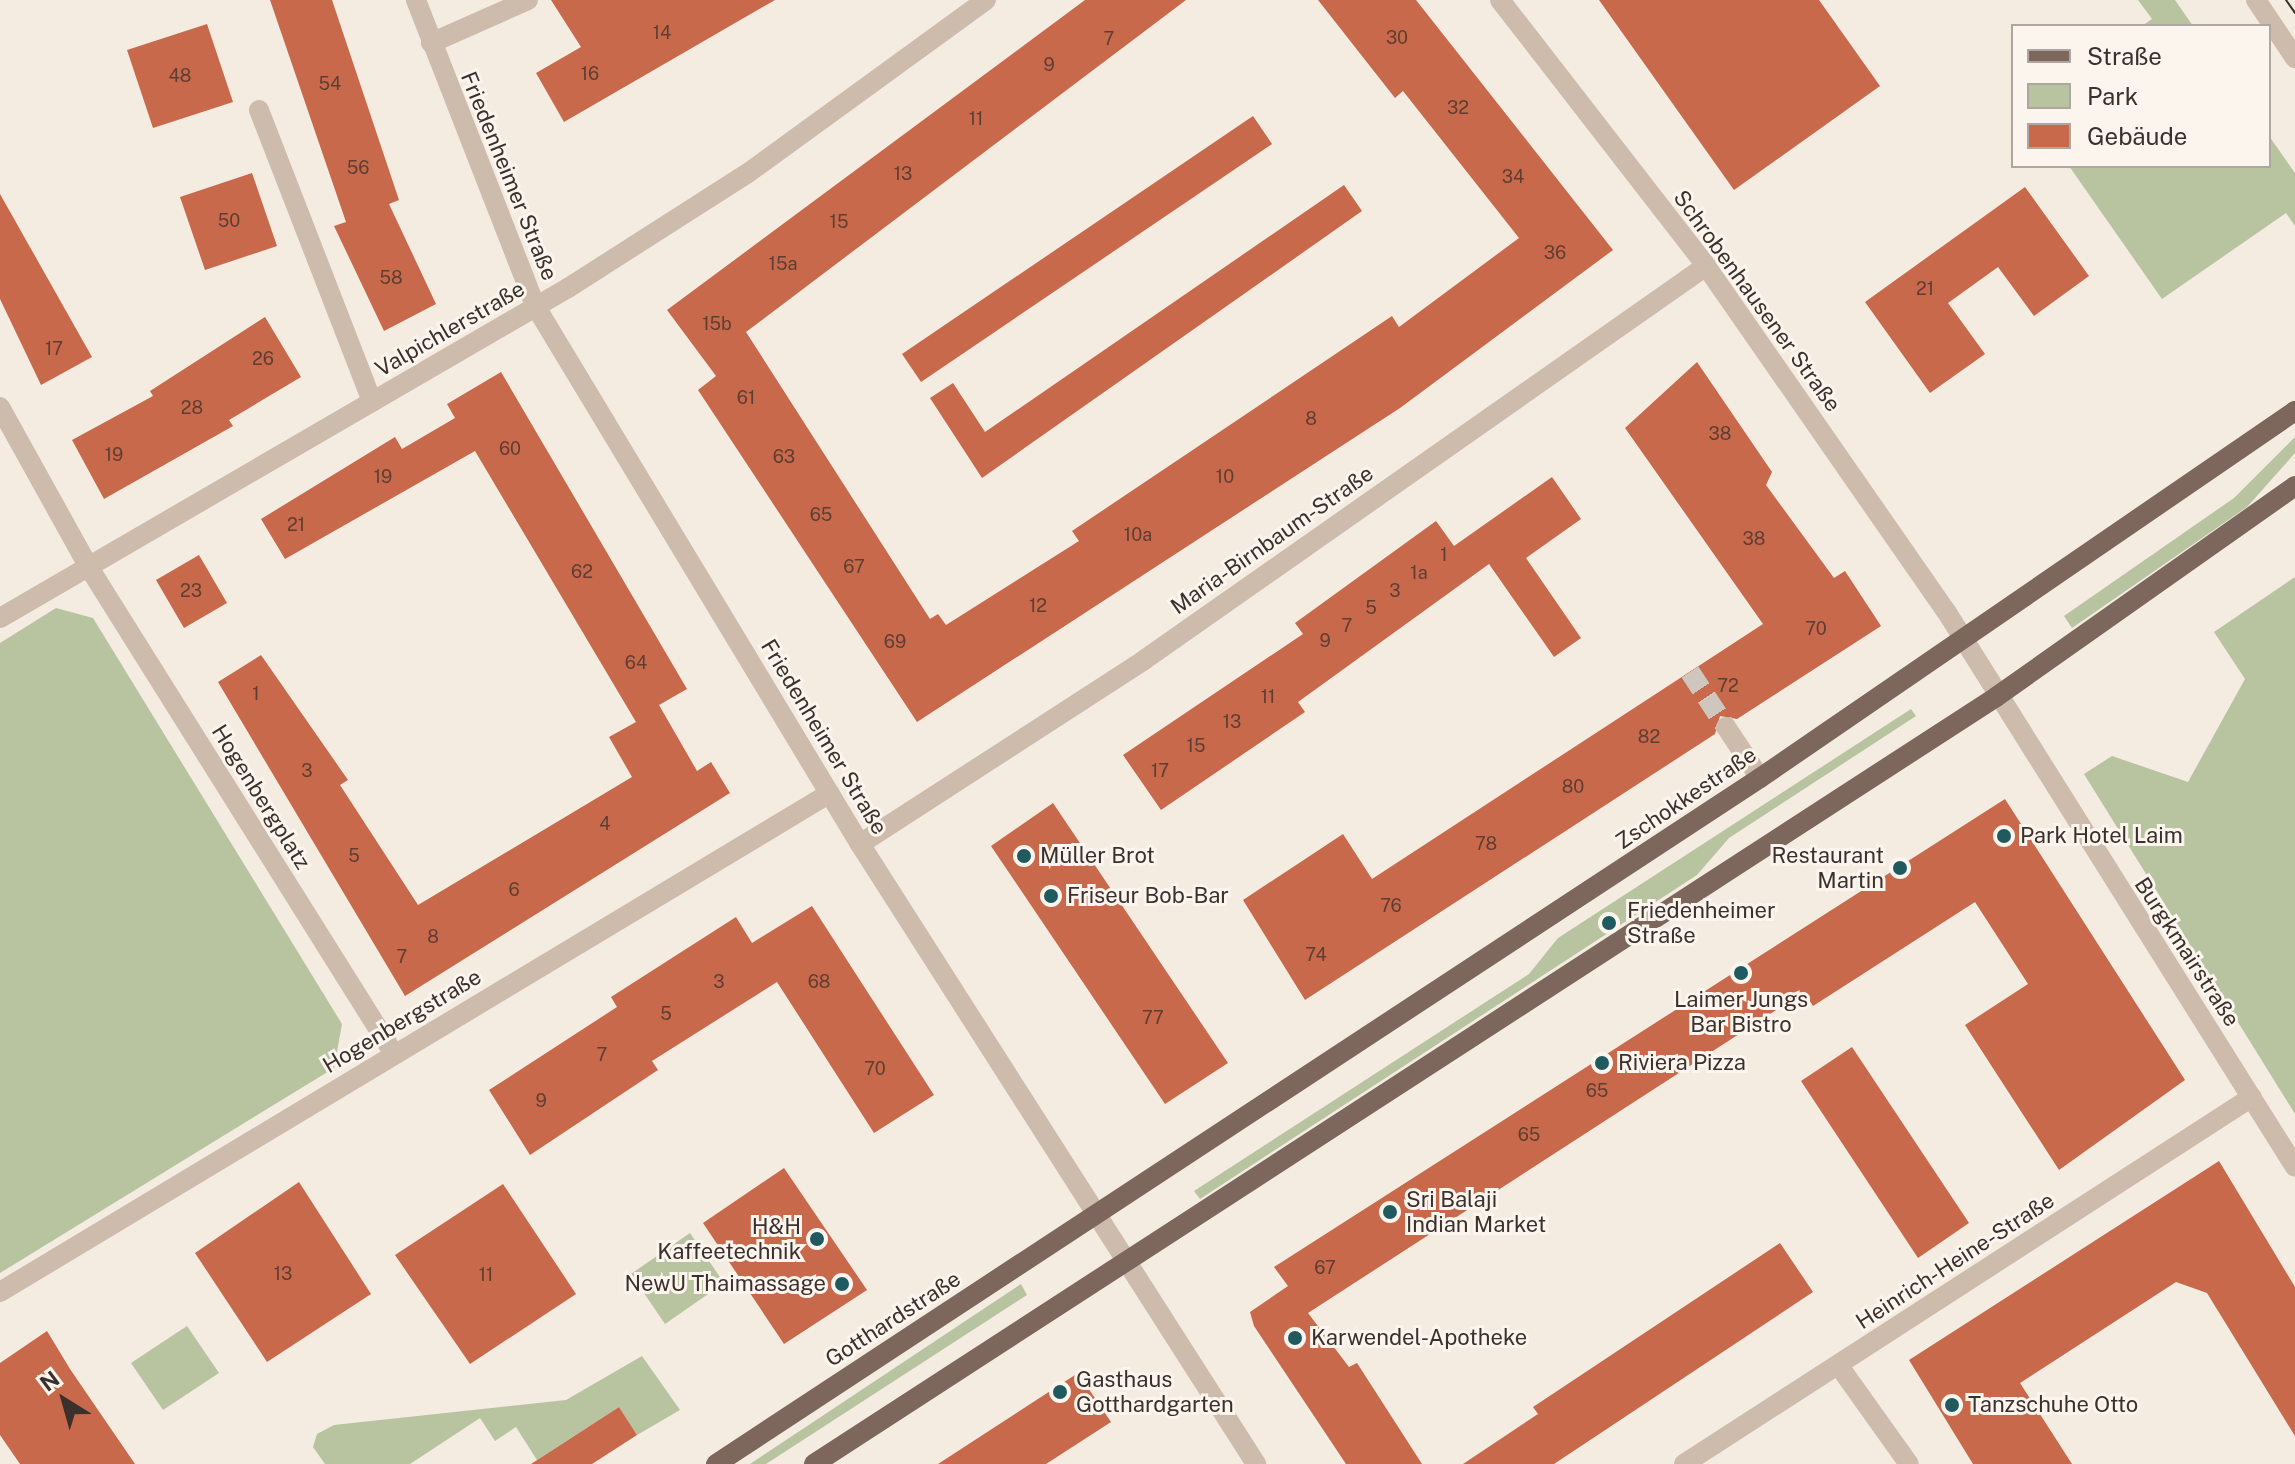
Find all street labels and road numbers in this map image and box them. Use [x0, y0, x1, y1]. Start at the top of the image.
street label: Friedenheimer Straße [455, 68, 563, 284]
street label: Schrobenhausener Straße [1668, 185, 1846, 417]
street label: Valpichlerstraße [371, 276, 529, 382]
street label: Maria-Birnbaum-Straße [1166, 460, 1378, 620]
street label: Friedenheimer Straße [755, 635, 893, 839]
street label: Hogenbergplatz [206, 720, 316, 874]
street label: Zschokkestraße [1611, 741, 1761, 855]
street label: Burgkmairstraße [2129, 872, 2245, 1032]
street label: Hogenbergstraße [318, 963, 486, 1079]
street label: Heinrich-Heine-Straße [1851, 1187, 2059, 1335]
street label: Gotthardstraße [821, 1266, 965, 1372]

